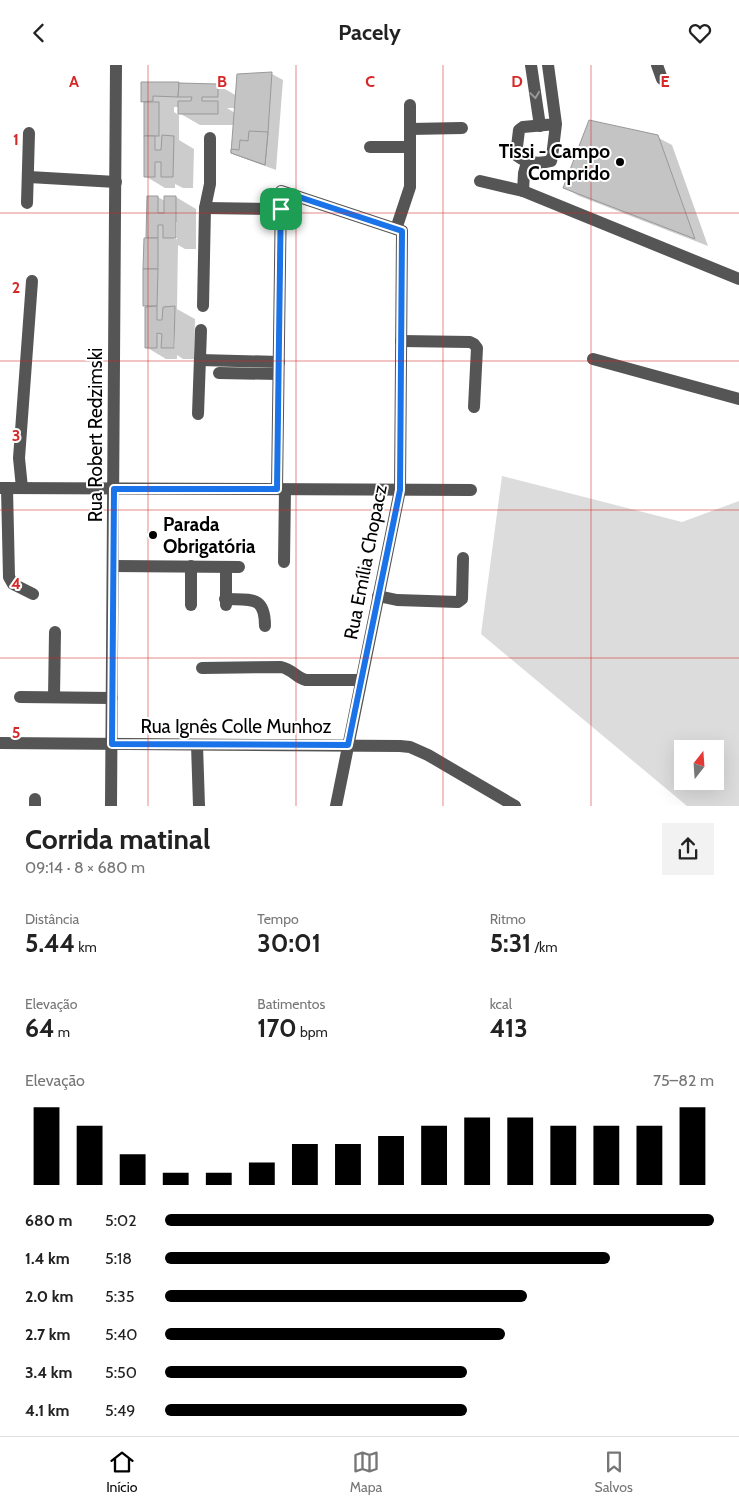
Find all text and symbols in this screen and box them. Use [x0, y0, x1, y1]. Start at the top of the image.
icon: back [25, 19, 53, 47]
text: Pacely [338, 19, 401, 46]
icon: heart [686, 19, 714, 47]
text: A [69, 72, 79, 91]
text: B [217, 72, 227, 91]
text: C [365, 72, 375, 91]
text: D [511, 72, 523, 91]
text: E [660, 72, 670, 91]
one-way arrow [530, 91, 540, 100]
text: 1 [13, 130, 19, 149]
place label: Tissi - Campo Comprido [499, 140, 610, 185]
marker: Tissi - Campo Comprido [614, 156, 626, 168]
pin [260, 188, 302, 230]
icon: arrive [267, 195, 295, 223]
text: 2 [12, 278, 20, 297]
street label: Rua Robert Redzimski [84, 348, 107, 522]
text: 3 [12, 426, 20, 445]
street label: Rua Emília Chopacz [339, 483, 392, 641]
place label: Parada Obrigatória [163, 513, 256, 558]
marker: Parada Obrigatória [147, 529, 159, 541]
text: 4 [11, 574, 21, 593]
street label: Rua Ignês Colle Munhoz [140, 715, 332, 738]
text: 5 [12, 723, 20, 742]
north arrow [674, 740, 724, 790]
map controls [674, 740, 724, 790]
text: Corrida matinal [25, 822, 210, 856]
button: share [662, 823, 714, 875]
text: 09:14 · 8 × 680 m [25, 858, 145, 877]
text: Distância [25, 910, 79, 928]
text: Tempo [257, 910, 299, 928]
text: Ritmo [490, 910, 526, 928]
text: 5.44 [25, 928, 75, 958]
text: 30:01 [257, 928, 321, 958]
text: 5:31 [490, 928, 531, 958]
text: km [75, 938, 97, 956]
text: /km [531, 938, 558, 956]
text: Elevação [25, 995, 77, 1013]
text: Batimentos [257, 995, 325, 1013]
text: kcal [490, 995, 512, 1013]
text: 64 [25, 1013, 55, 1043]
text: 170 [257, 1013, 297, 1043]
text: 413 [490, 1013, 528, 1043]
text: m [55, 1023, 70, 1041]
text: bpm [297, 1023, 328, 1041]
text: Elevação [25, 1071, 85, 1090]
text: 75–82 m [653, 1071, 714, 1090]
text: 680 m [25, 1211, 72, 1230]
text: 5:02 [105, 1211, 137, 1230]
text: 1.4 km [25, 1249, 70, 1268]
text: 5:18 [105, 1249, 132, 1268]
text: 2.0 km [25, 1287, 73, 1306]
text: 5:35 [105, 1287, 134, 1306]
text: 2.7 km [25, 1325, 70, 1344]
text: 5:40 [105, 1325, 137, 1344]
text: 3.4 km [25, 1363, 72, 1382]
text: 5:50 [105, 1363, 137, 1382]
text: 4.1 km [25, 1401, 69, 1420]
text: 5:49 [105, 1401, 135, 1420]
tab: Início [106, 1448, 137, 1496]
tab: Mapa [350, 1448, 382, 1496]
tab: Salvos [594, 1448, 633, 1496]

